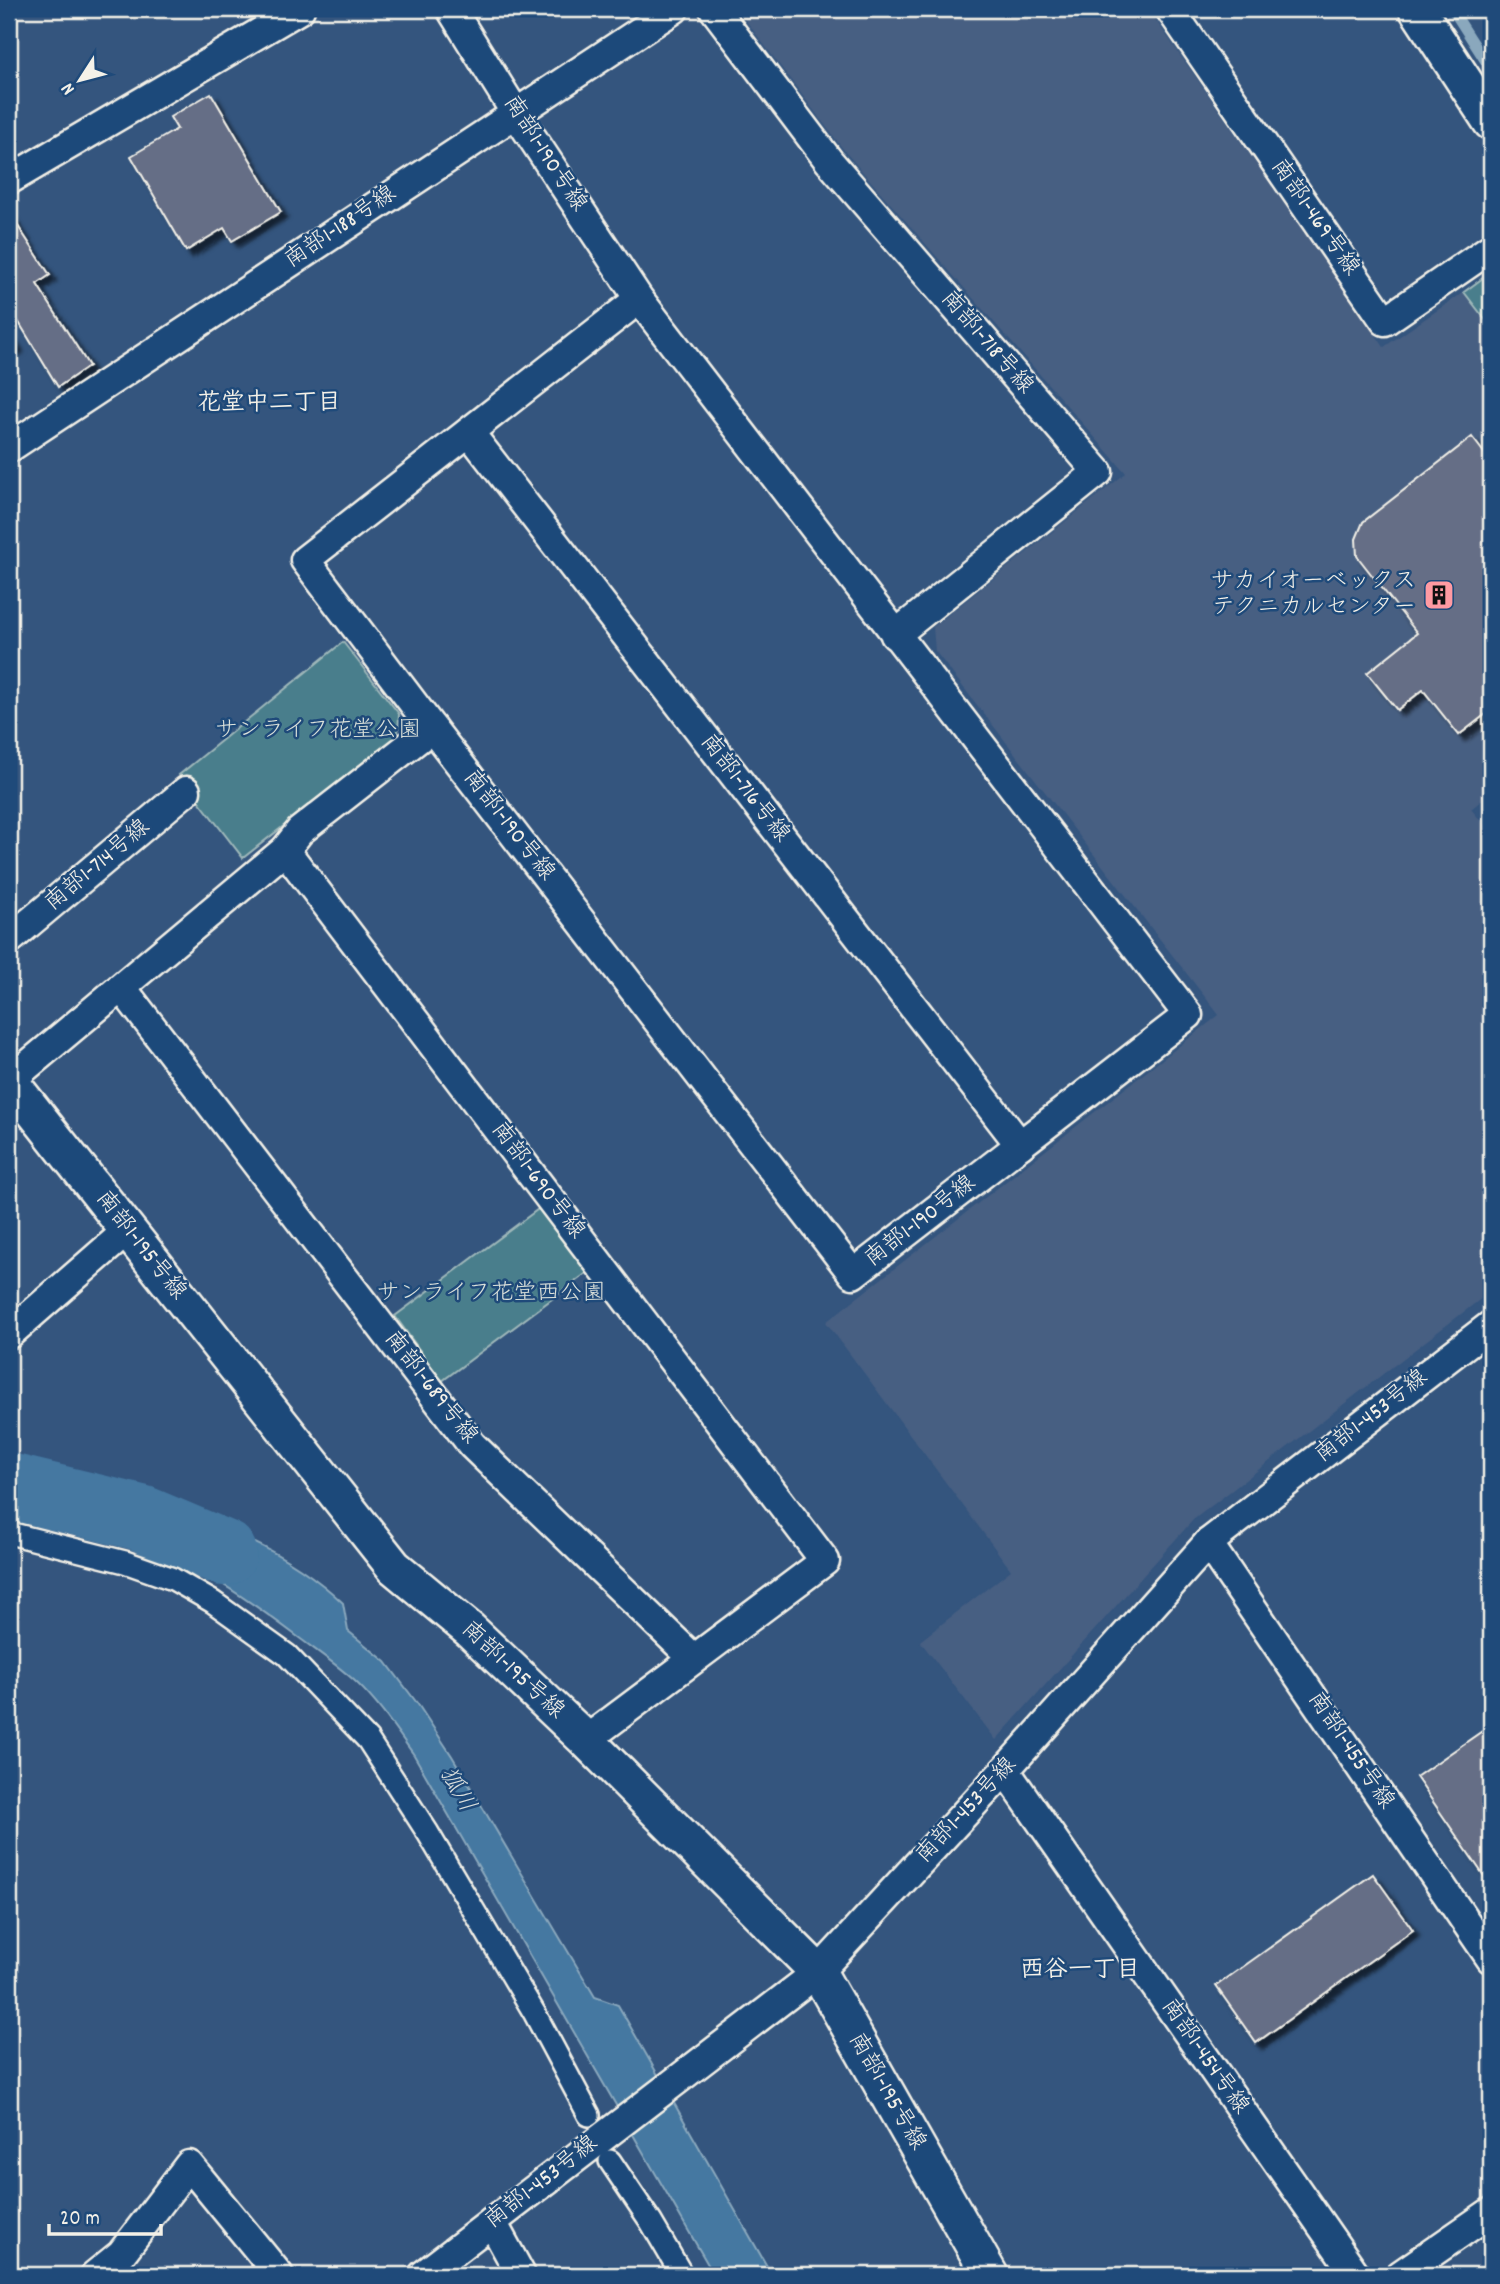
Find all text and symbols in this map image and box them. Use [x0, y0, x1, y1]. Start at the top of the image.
north arrow [46, 46, 116, 116]
text: N [55, 76, 83, 100]
street label: 南部1-190号線 [494, 89, 594, 219]
street label: 南部1-469号線 [1261, 153, 1367, 283]
street label: 南部1-188号線 [279, 178, 403, 278]
street label: 南部1-718号線 [932, 284, 1040, 402]
district label: 花堂中二丁目 [197, 387, 341, 421]
place label: サカイオーベックス テクニカルセンター [1210, 566, 1416, 625]
building icon: サカイオーベックス テクニカルセンター [1422, 578, 1456, 612]
park label: サンライフ花堂公園 [215, 715, 421, 748]
street label: 南部1-716号線 [691, 728, 797, 850]
street label: 南部1-190号線 [454, 763, 562, 889]
street label: 南部1-714号線 [38, 812, 158, 920]
street label: 南部1-690号線 [482, 1115, 592, 1247]
street label: 南部1-190号線 [858, 1168, 984, 1276]
street label: 南部1-195号線 [87, 1184, 193, 1308]
park label: サンライフ花堂西公園 [376, 1278, 606, 1311]
street label: 南部1-689号線 [375, 1324, 485, 1452]
street label: 南部1-453号線 [1309, 1362, 1435, 1472]
street label: 南部1-195号線 [453, 1614, 571, 1728]
street label: 南部1-455号線 [1298, 1686, 1402, 1816]
street label: 南部1-453号線 [909, 1750, 1025, 1872]
water label: 狐川 [429, 1761, 483, 1819]
district label: 西谷一丁目 [1020, 1954, 1140, 1988]
street label: 南部1-454号線 [1152, 1992, 1256, 2122]
street label: 南部1-195号線 [839, 2027, 933, 2157]
street label: 南部1-453号線 [479, 2128, 605, 2238]
scale bar [49, 2193, 161, 2237]
text: 20 m [60, 2205, 100, 2235]

